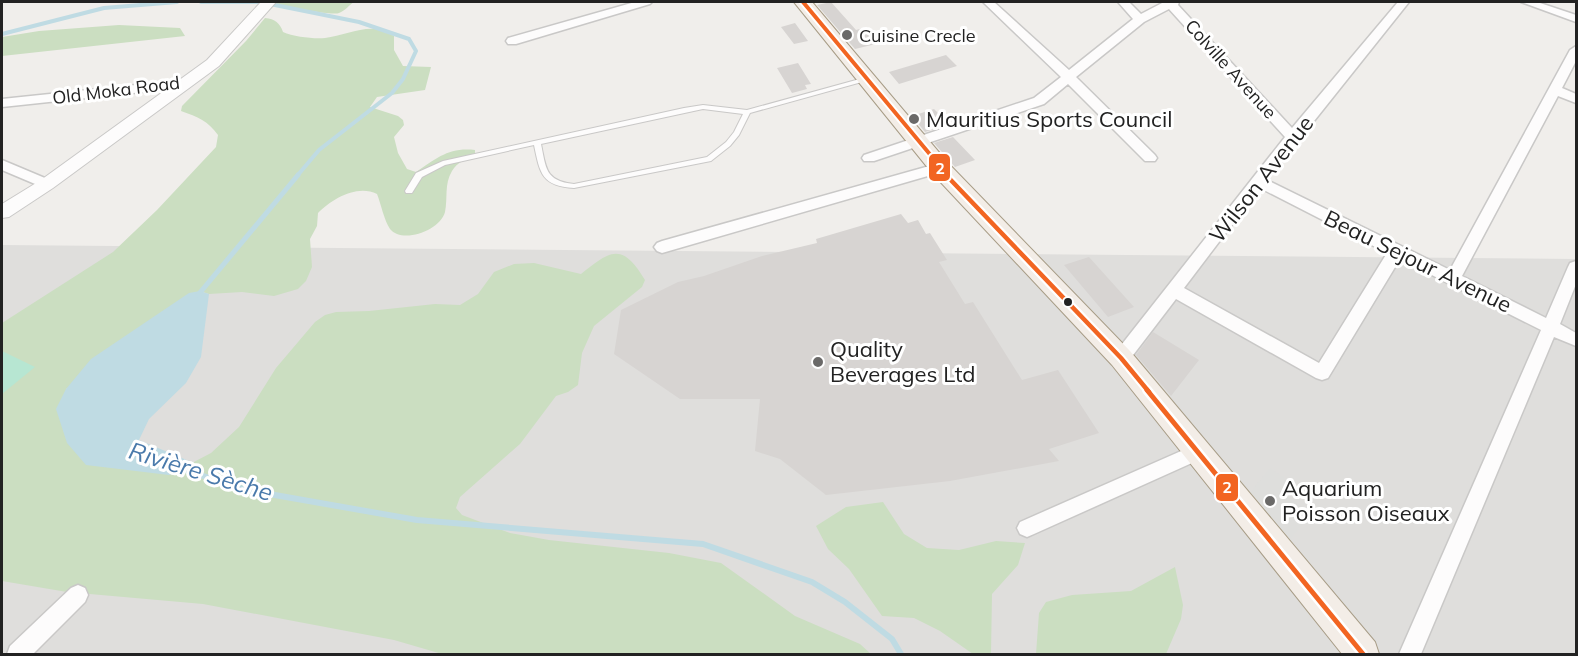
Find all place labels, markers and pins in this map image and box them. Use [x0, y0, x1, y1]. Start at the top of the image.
place label: Cuisine Crecle [859, 24, 976, 47]
marker: Cuisine Crecle [840, 28, 854, 42]
place label: Mauritius Sports Council [926, 105, 1172, 133]
marker: Mauritius Sports Council [907, 112, 921, 126]
unlabelled marker [1062, 296, 1074, 308]
place label: Quality Beverages Ltd [830, 335, 975, 388]
marker: Quality Beverages Ltd [811, 355, 825, 369]
place label: Aquarium Poisson Oiseaux [1282, 474, 1450, 527]
marker: Aquarium Poisson Oiseaux [1263, 494, 1277, 508]

